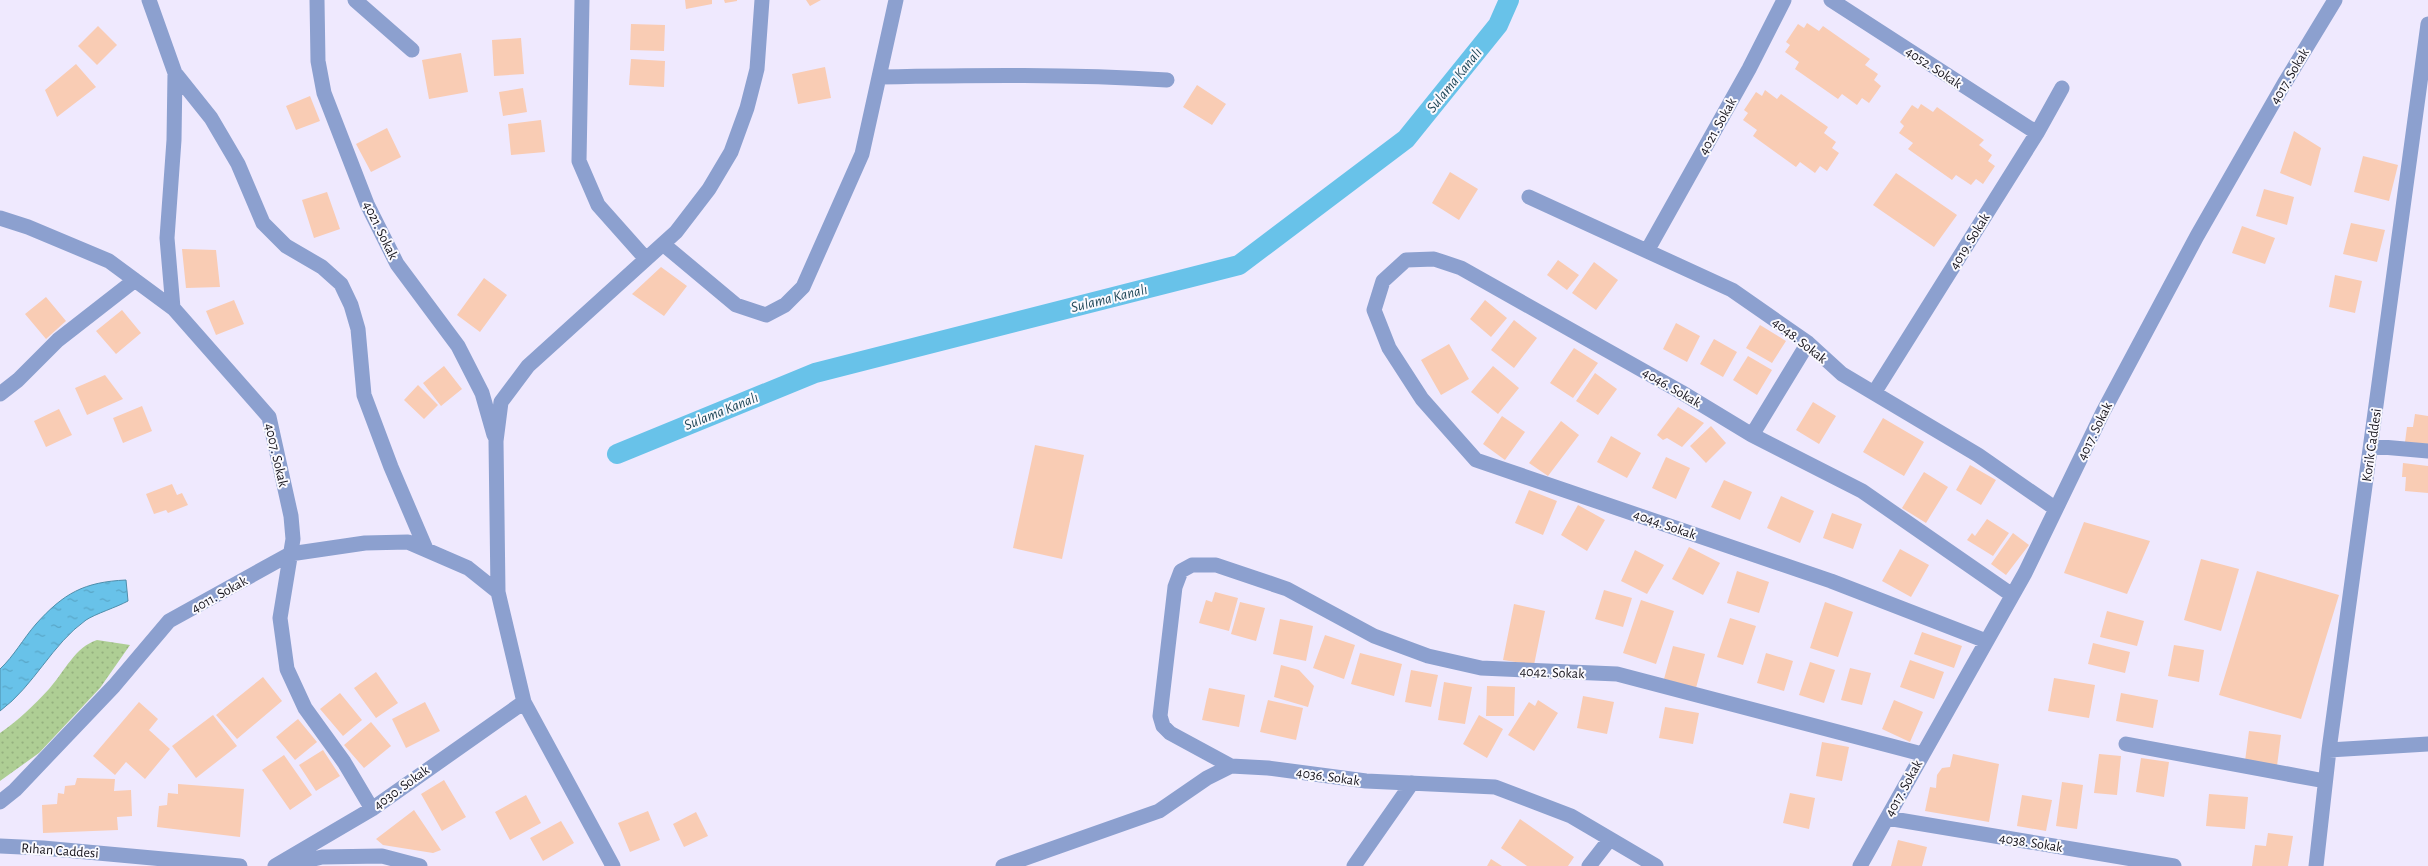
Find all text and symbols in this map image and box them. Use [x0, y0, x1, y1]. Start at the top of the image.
water label: Sulama Kanalı [1424, 45, 1485, 115]
street label: 4052. Sokak [1903, 45, 1965, 91]
street label: 4017. Sokak [2268, 46, 2312, 107]
street label: 4021. Sokak [1696, 95, 1740, 157]
street label: 4021. Sokak [360, 199, 400, 262]
street label: 4019. Sokak [1947, 211, 1993, 272]
water label: Sulama Kanalı [1069, 282, 1149, 315]
street label: 4048. Sokak [1769, 315, 1830, 367]
street label: 4046. Sokak [1640, 366, 1704, 411]
water label: Sulama Kanalı [682, 390, 760, 433]
street label: 4017. Sokak [2075, 400, 2115, 463]
street label: Korik Caddesi [2360, 408, 2384, 483]
street label: 4007. Sokak [262, 422, 290, 489]
street label: 4044. Sokak [1632, 508, 1698, 542]
street label: 4011. Sokak [189, 574, 250, 616]
street label: 4042. Sokak [1519, 665, 1585, 681]
street label: 4017. Sokak [1883, 757, 1925, 819]
street label: 4030. Sokak [371, 763, 432, 813]
street label: 4036. Sokak [1295, 766, 1361, 788]
street label: 4038. Sokak [1998, 831, 2064, 855]
street label: Rıhan Caddesi [21, 841, 99, 861]

